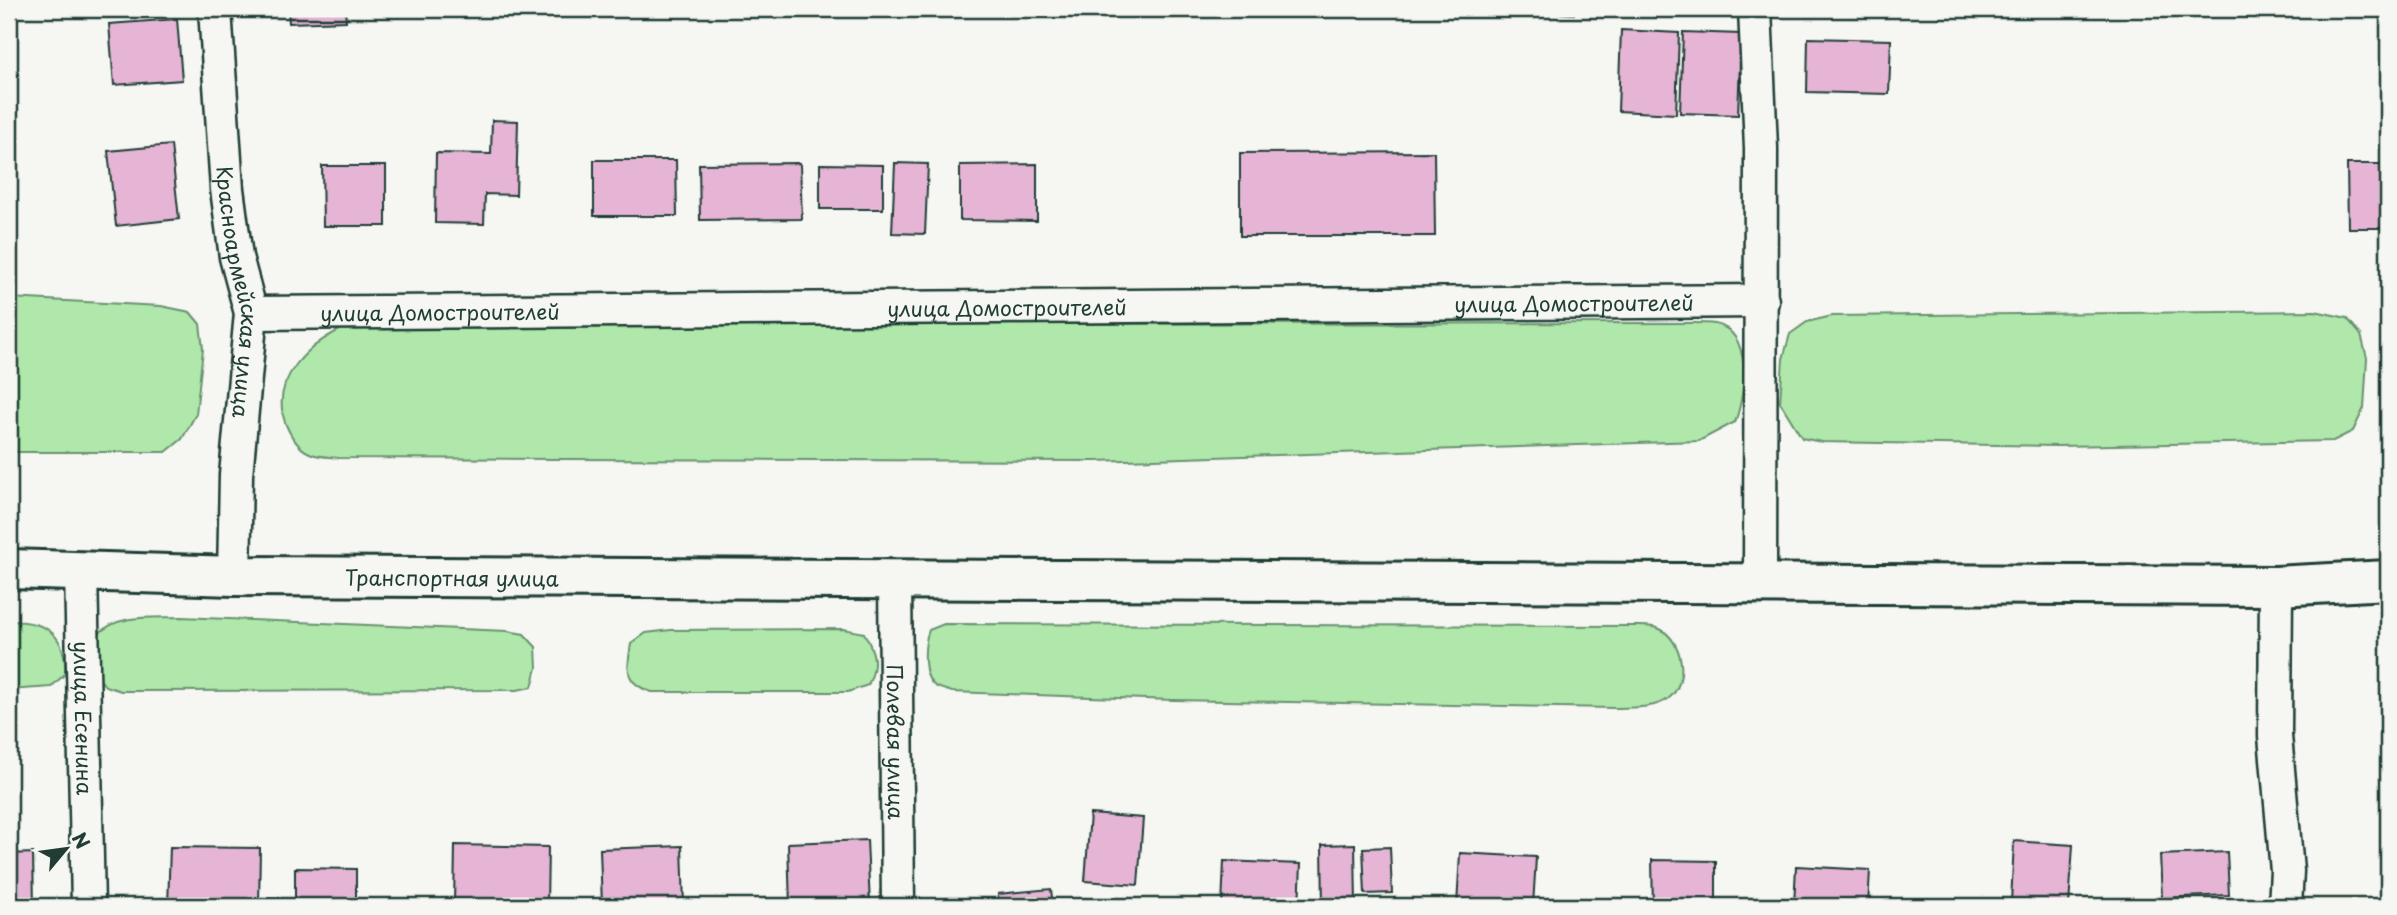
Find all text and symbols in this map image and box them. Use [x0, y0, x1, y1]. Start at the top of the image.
street label: Красноармейская улица [210, 165, 267, 420]
street label: улица Домостроителей [1454, 286, 1694, 319]
street label: улица Домостроителей [887, 290, 1127, 324]
street label: улица Домостроителей [320, 295, 560, 328]
street label: Транспортная улица [345, 561, 560, 594]
street label: улица Есенина [66, 641, 102, 796]
street label: Полевая улица [880, 664, 913, 821]
north arrow [32, 814, 102, 884]
text: N [66, 827, 98, 854]

